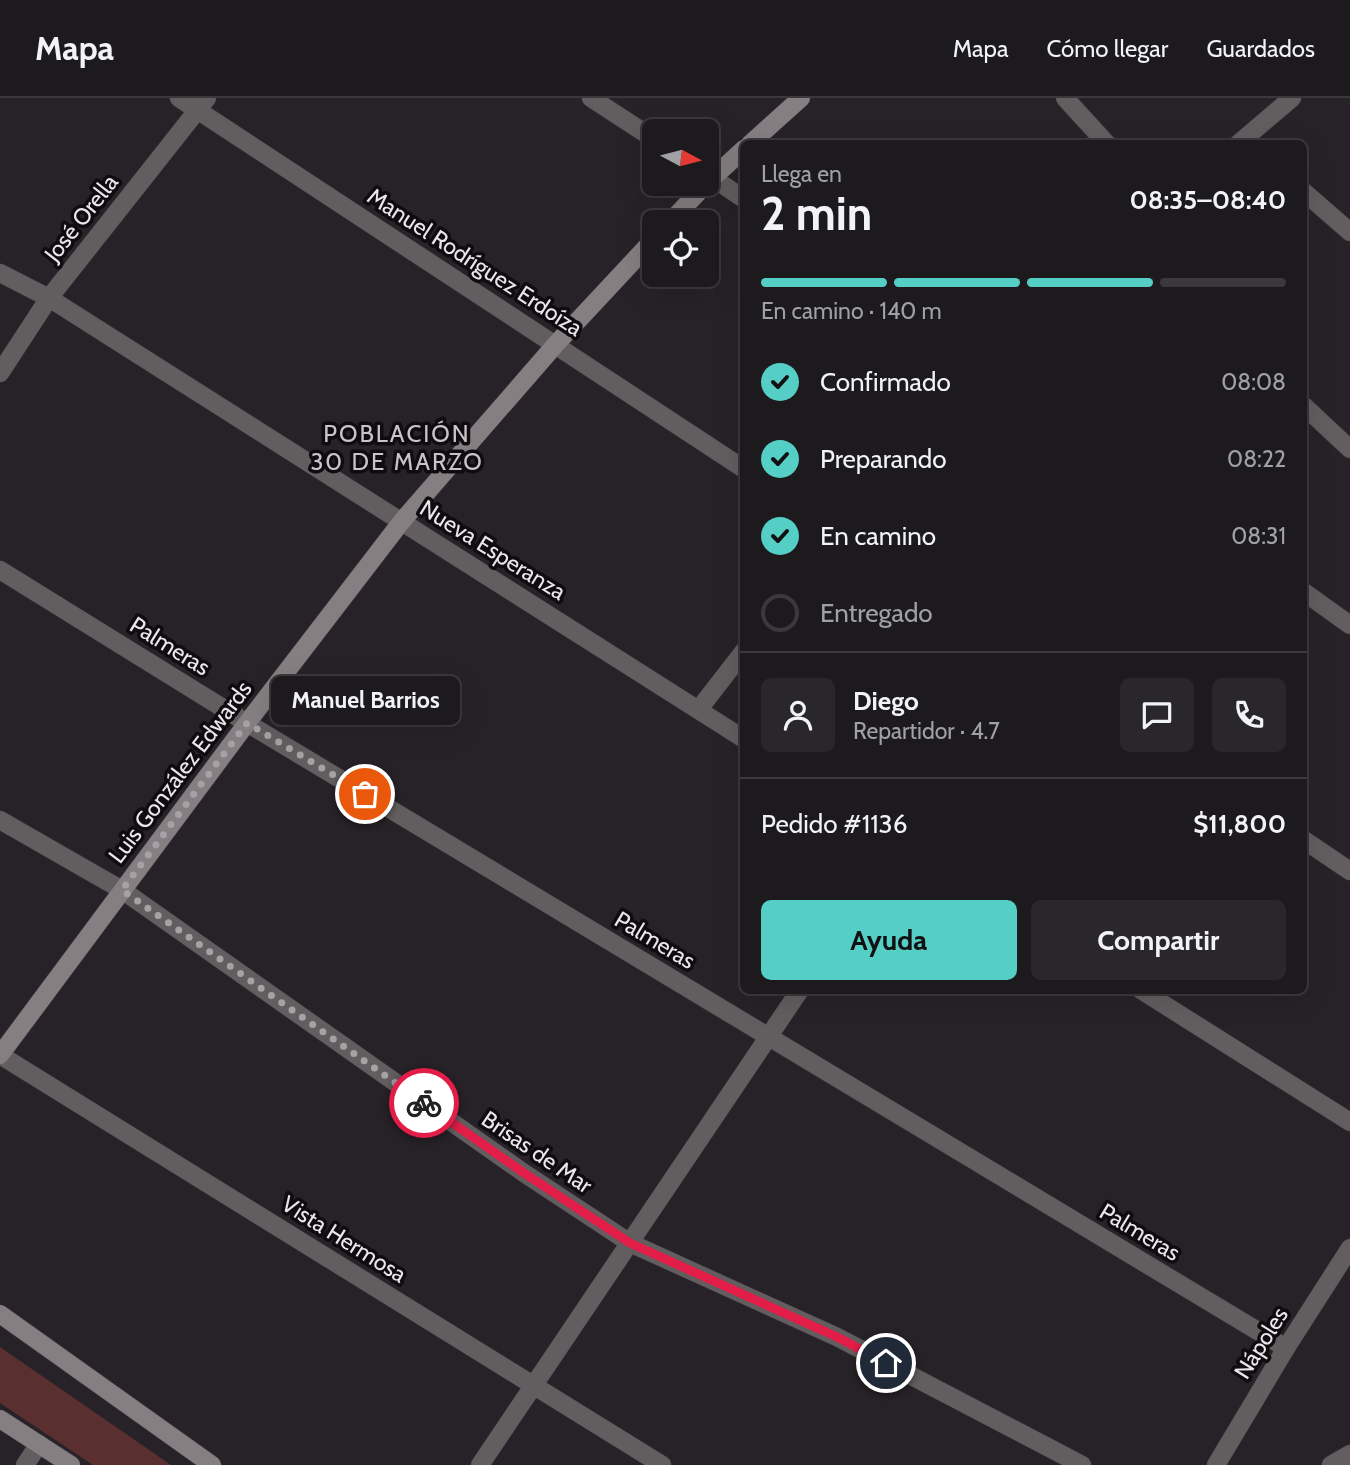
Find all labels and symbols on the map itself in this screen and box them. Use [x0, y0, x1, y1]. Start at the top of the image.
north arrow [642, 119, 719, 196]
street label: José Orella [38, 169, 124, 268]
street label: Manuel Rodríguez Erdoíza [362, 182, 588, 342]
district label: POBLACIÓN 30 DE MARZO [310, 419, 484, 476]
street label: Nueva Esperanza [415, 494, 571, 606]
street label: Palmeras [125, 611, 215, 681]
street label: Luis González Edwards [102, 675, 258, 869]
callout: Manuel Barrios [270, 675, 460, 724]
pin [335, 764, 395, 824]
street label: Palmeras [610, 905, 700, 975]
courier [389, 1068, 459, 1138]
street label: Brisas de Mar [476, 1105, 598, 1200]
street label: Vista Hermosa [276, 1190, 412, 1288]
street label: Palmeras [1095, 1197, 1185, 1267]
street label: Nápoles [1228, 1302, 1294, 1384]
pin [856, 1333, 916, 1393]

